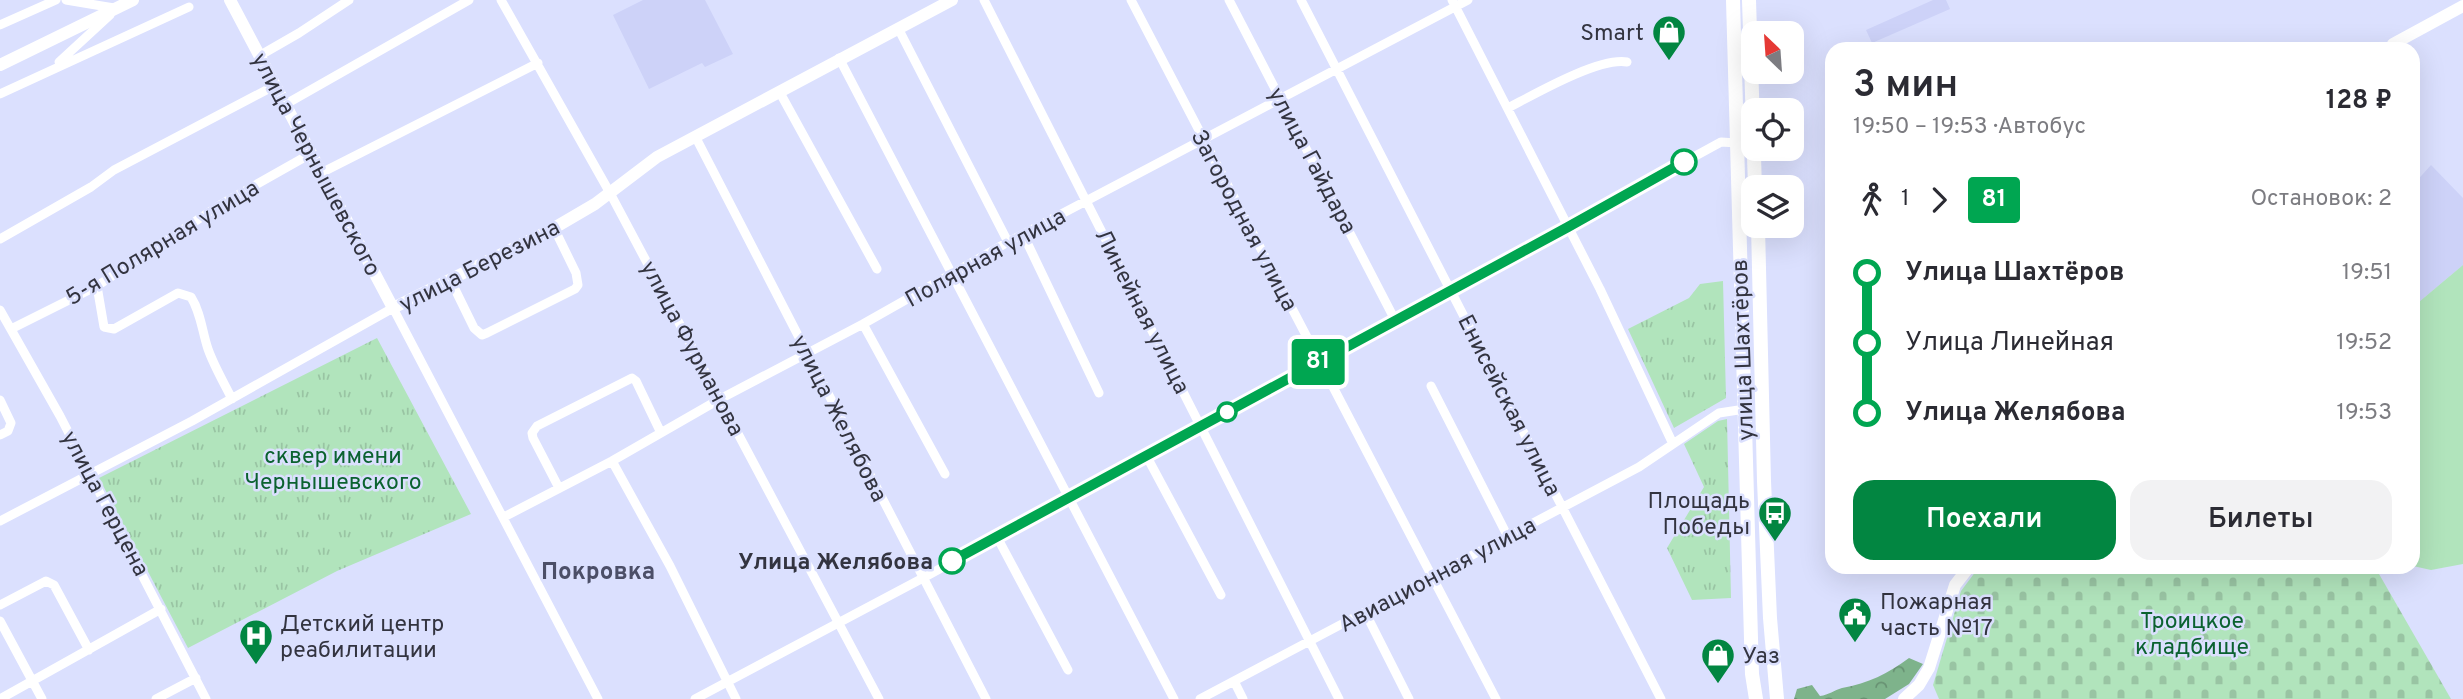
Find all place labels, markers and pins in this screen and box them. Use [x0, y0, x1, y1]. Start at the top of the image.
shop icon: Smart [1650, 13, 1688, 62]
place label: Smart [1580, 20, 1644, 49]
unlabelled marker [1671, 149, 1697, 175]
unlabelled marker [1217, 402, 1237, 422]
place label: Площадь Победы [1648, 488, 1750, 543]
bus stop icon: Площадь Победы [1756, 494, 1794, 543]
marker: Улица Желябова [939, 548, 965, 574]
place label: Улица Желябова [738, 549, 933, 578]
place label: Пожарная часть №17 [1880, 589, 1993, 644]
public building icon: Пожарная часть №17 [1836, 595, 1874, 644]
place label: Детский центр реабилитации [280, 611, 444, 666]
hospital icon: Детский центр реабилитации [237, 617, 275, 666]
shop icon: Уаз [1699, 636, 1737, 685]
place label: Уаз [1742, 643, 1780, 672]

